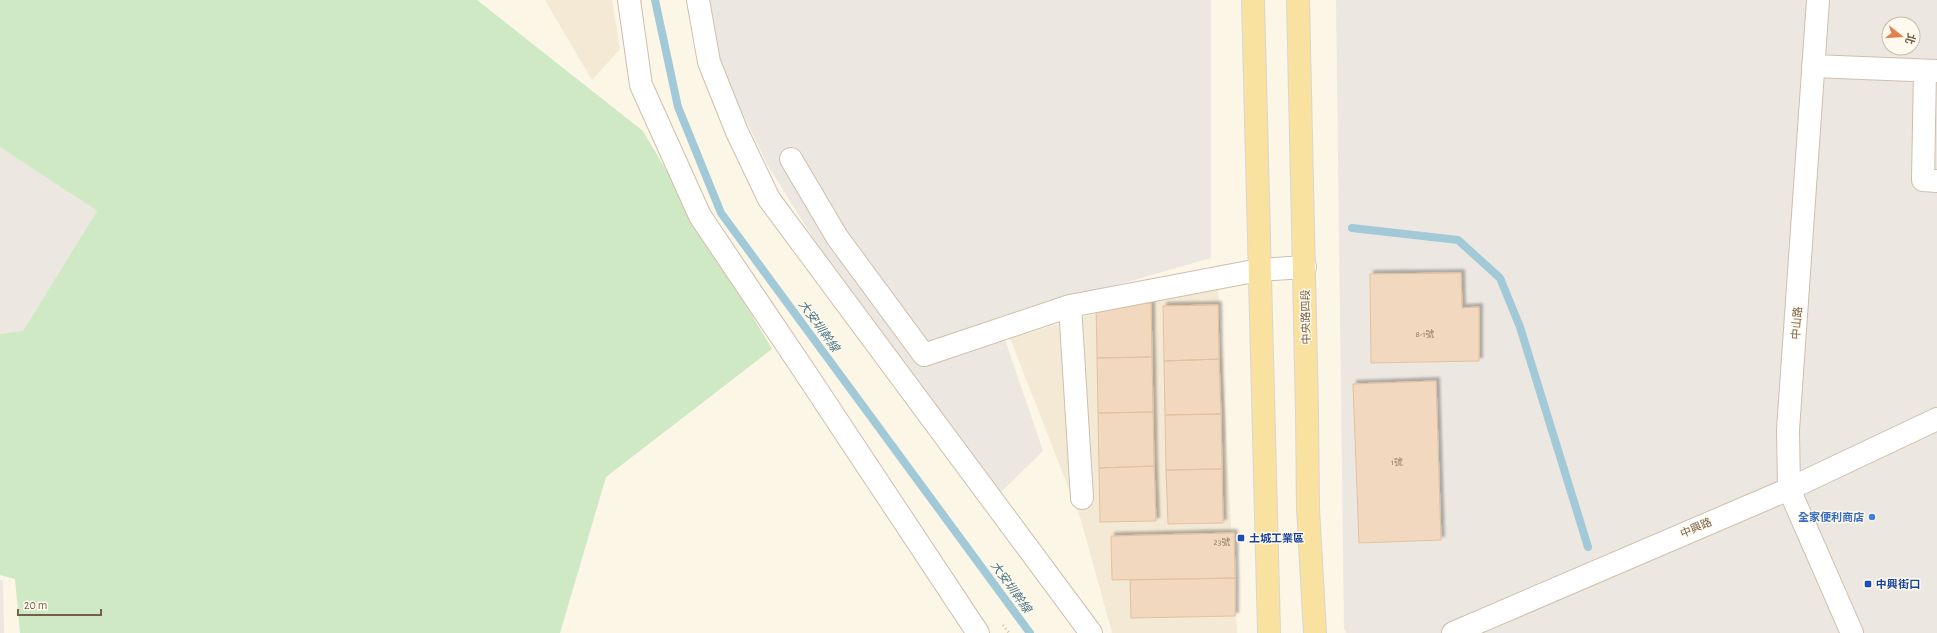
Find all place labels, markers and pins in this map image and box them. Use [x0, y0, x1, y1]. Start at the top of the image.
place label: 全家便利商店 [1798, 511, 1864, 523]
marker: 全家便利商店 [1867, 512, 1877, 522]
place label: 土城工業區 [1249, 532, 1304, 544]
marker: 土城工業區 [1236, 533, 1246, 543]
place label: 中興街口 [1876, 578, 1920, 590]
marker: 中興街口 [1863, 579, 1873, 589]

